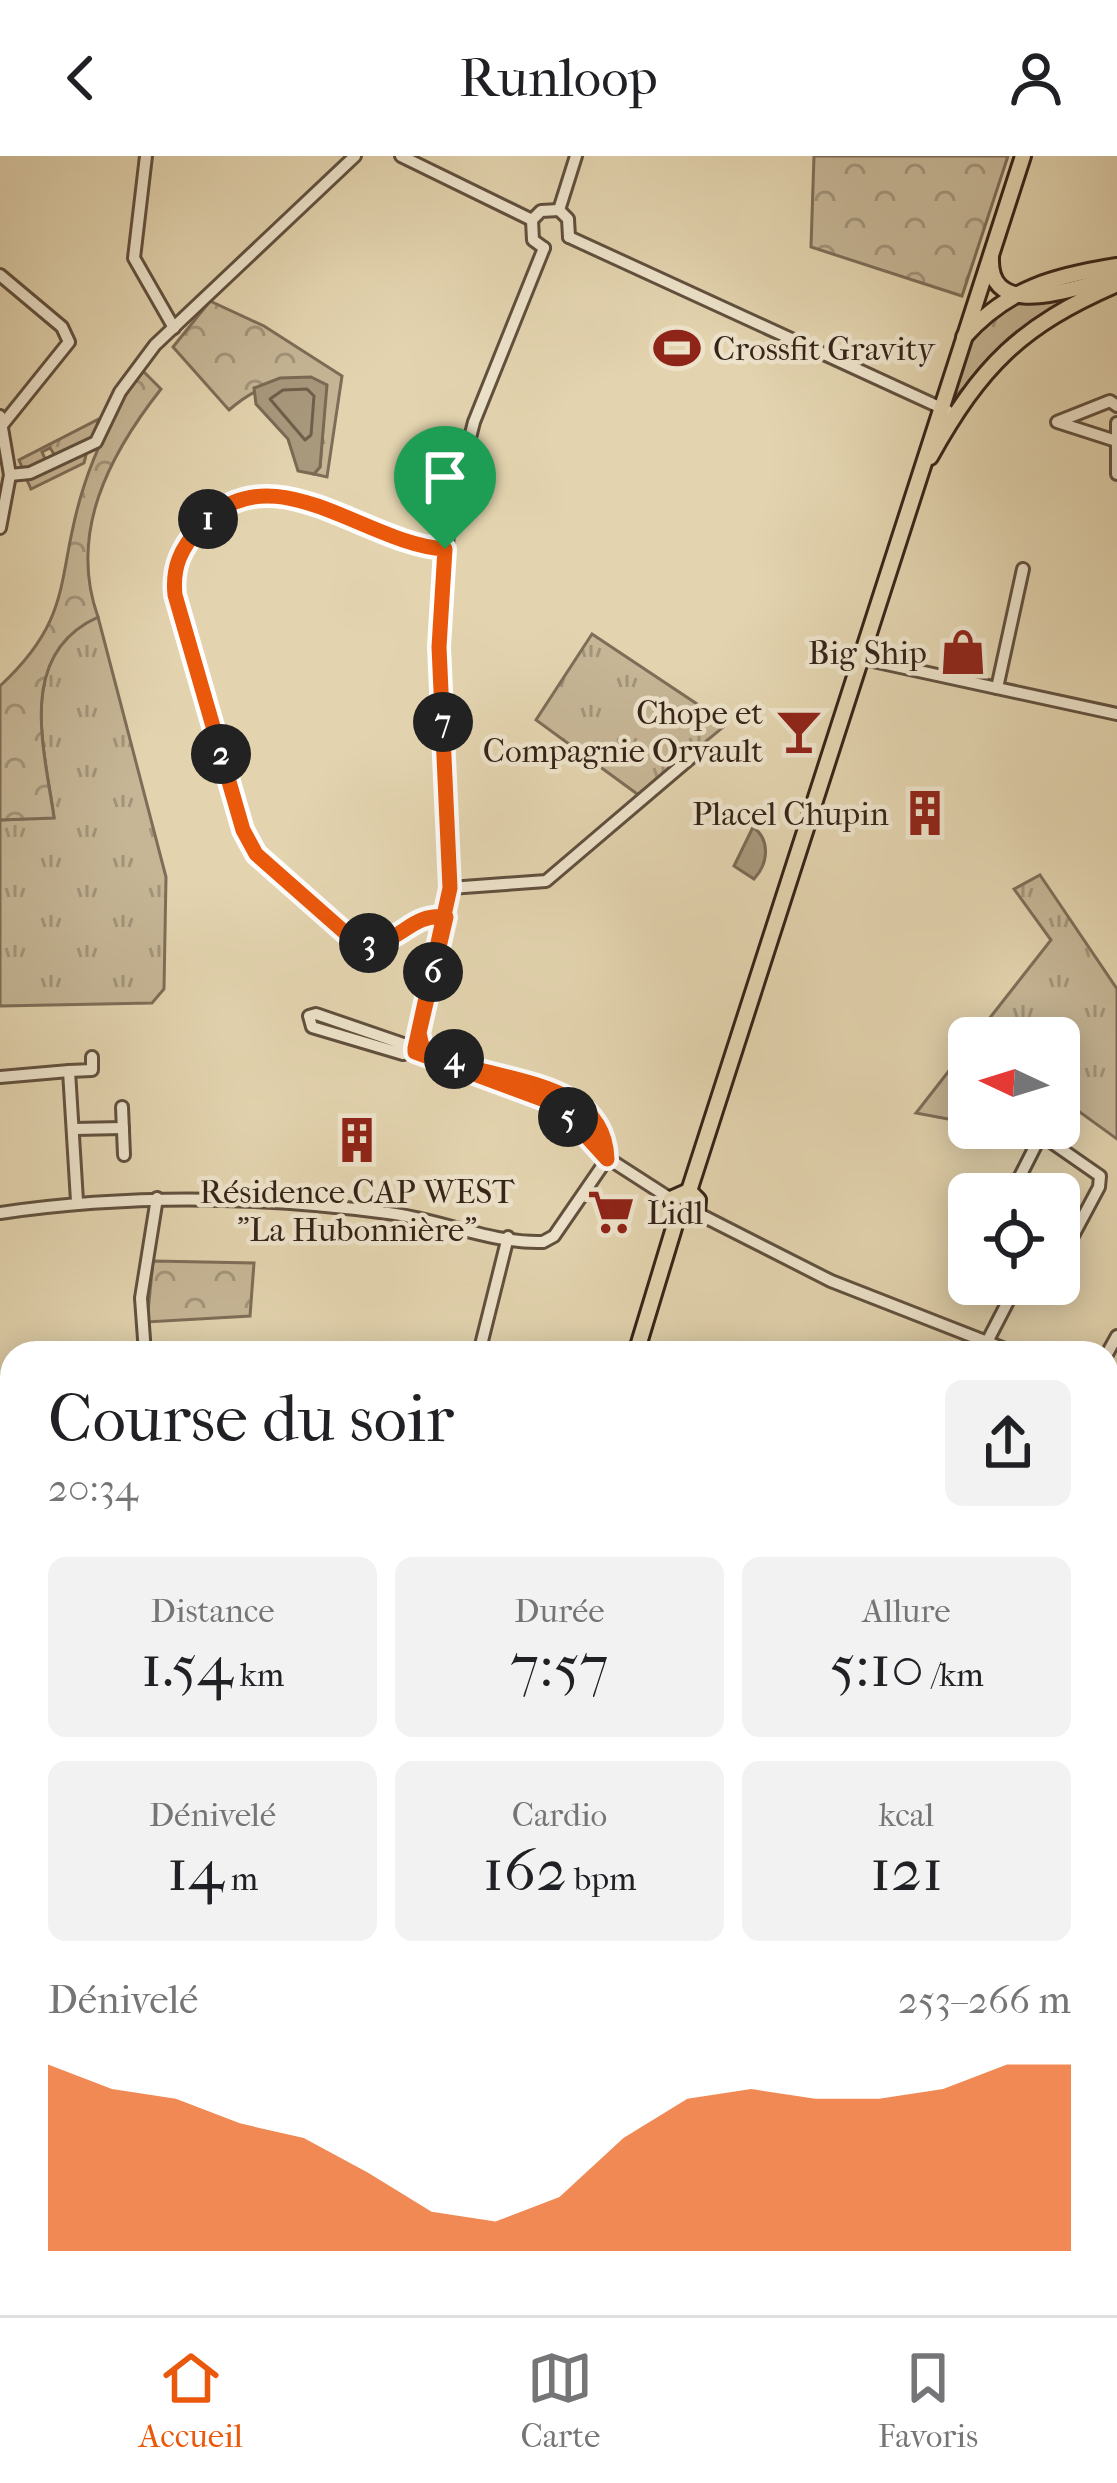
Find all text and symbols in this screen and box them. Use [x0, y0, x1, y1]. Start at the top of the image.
icon: back [48, 45, 114, 111]
icon: person [1003, 45, 1069, 111]
text: Runloop [459, 47, 658, 110]
sports icon: Crossfit Gravity [652, 323, 702, 373]
place label: Crossfit Gravity [713, 330, 936, 369]
pin [394, 426, 496, 549]
icon: arrive [412, 444, 478, 510]
pin: 1 [178, 489, 238, 549]
text: 1 [202, 499, 214, 538]
shop icon: Big Ship [938, 627, 988, 677]
place label: Big Ship [808, 634, 927, 673]
pin: 7 [413, 692, 473, 752]
place label: Chope et Compagnie Orvault [483, 694, 763, 771]
text: 7 [435, 702, 451, 741]
bar icon: Chope et Compagnie Orvault [774, 706, 824, 756]
pin: 2 [191, 724, 251, 784]
text: 2 [213, 734, 229, 773]
building icon: Placel Chupin [900, 788, 950, 838]
place label: Placel Chupin [692, 795, 889, 834]
pin: 3 [339, 913, 399, 973]
text: 3 [362, 923, 376, 962]
pin: 6 [403, 942, 463, 1002]
text: 6 [424, 952, 442, 991]
north arrow [948, 1017, 1080, 1149]
map controls [948, 1017, 1080, 1305]
pin: 4 [424, 1029, 484, 1089]
text: 4 [444, 1039, 464, 1078]
pin: 5 [538, 1087, 598, 1147]
text: 5 [561, 1097, 575, 1136]
building icon: Résidence CAP WEST "La Hubonnière" [332, 1115, 382, 1165]
place label: Résidence CAP WEST "La Hubonnière" [199, 1173, 515, 1250]
button: locate [948, 1173, 1080, 1305]
supermarket icon: Lidl [586, 1187, 636, 1237]
place label: Lidl [647, 1194, 703, 1233]
button: share [945, 1380, 1071, 1506]
text: Course du soir [48, 1381, 454, 1458]
text: 20:34 [48, 1465, 138, 1511]
text: Distance [150, 1592, 275, 1631]
text: Durée [514, 1592, 605, 1631]
text: Allure [862, 1592, 951, 1631]
text: 1.54 [141, 1631, 233, 1702]
text: 7:57 [510, 1631, 609, 1702]
text: 5:10 [829, 1631, 924, 1702]
text: km [233, 1656, 284, 1695]
text: /km [924, 1656, 984, 1695]
text: Dénivelé [149, 1796, 276, 1835]
text: Cardio [512, 1796, 607, 1835]
text: kcal [879, 1796, 934, 1835]
text: 14 [167, 1835, 224, 1906]
text: 162 [482, 1835, 567, 1906]
text: 121 [870, 1835, 943, 1906]
text: m [224, 1860, 258, 1899]
text: bpm [567, 1860, 637, 1899]
text: Dénivelé [48, 1977, 198, 2023]
text: 253–266 m [898, 1977, 1071, 2023]
tab: Accueil [139, 2345, 243, 2456]
tab: Carte [520, 2345, 600, 2456]
tab: Favoris [878, 2345, 978, 2456]

